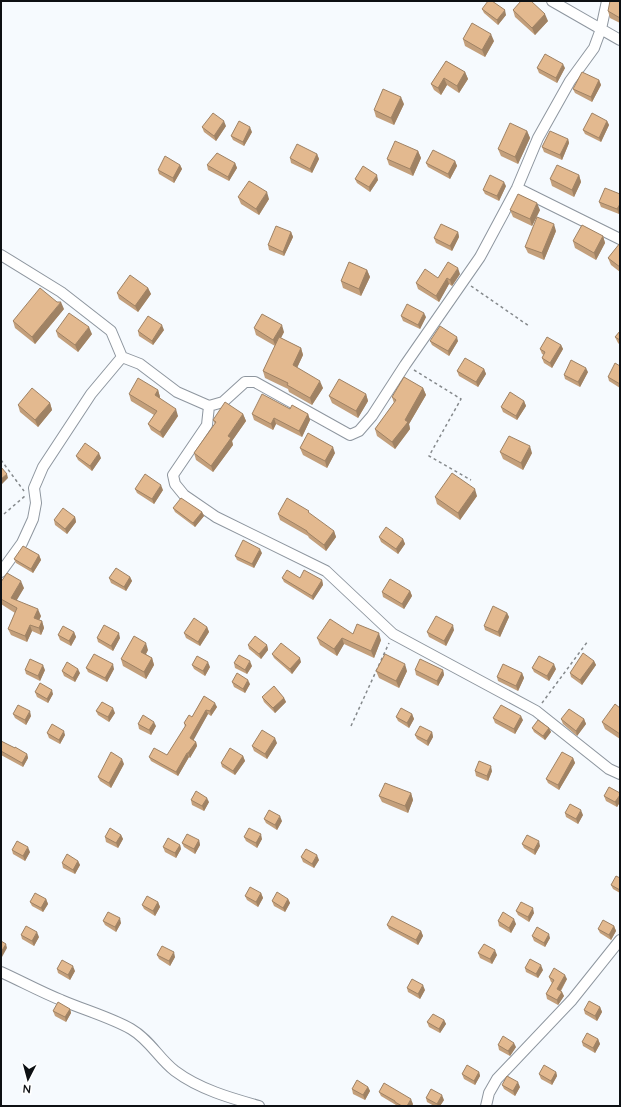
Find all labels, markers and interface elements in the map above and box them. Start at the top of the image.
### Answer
north arrow [8,1059,48,1099]
text: N [22,1083,32,1096]

